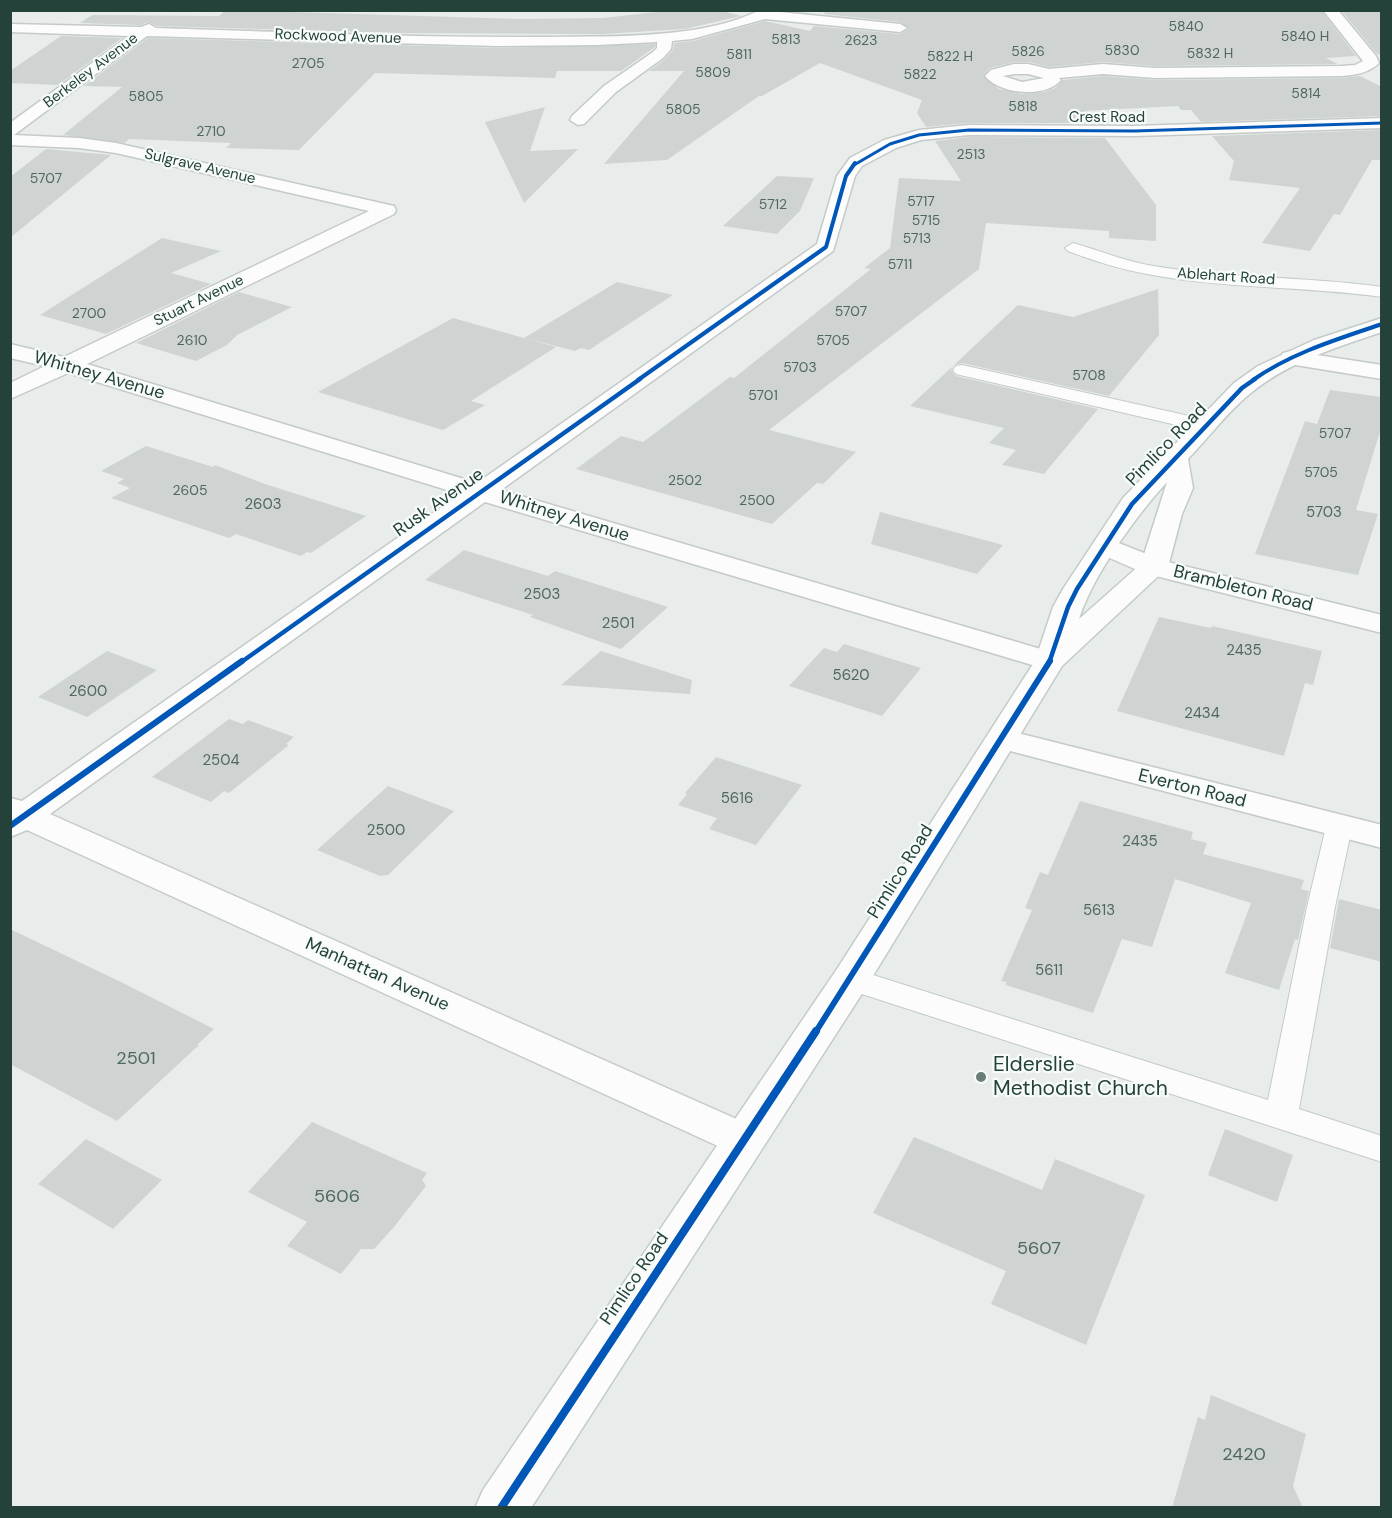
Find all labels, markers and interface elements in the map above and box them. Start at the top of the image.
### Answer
house number: 5840 [1168,19,1204,35]
street label: Rockwood Avenue [274,26,402,48]
house number: 5840 H [1281,29,1329,45]
street label: Berkeley Avenue [40,30,142,112]
house number: 5813 [771,32,801,48]
house number: 2623 [845,33,877,49]
house number: 5830 [1105,43,1139,59]
house number: 5826 [1011,44,1045,60]
house number: 5832 H [1187,46,1233,62]
house number: 5811 [726,47,752,63]
house number: 5822 H [927,49,973,65]
house number: 2705 [291,56,325,72]
house number: 5809 [695,65,731,81]
house number: 5822 [904,67,936,83]
house number: 5814 [1291,86,1321,102]
house number: 5805 [128,89,164,105]
house number: 5818 [1008,99,1038,115]
house number: 5805 [665,102,701,118]
street label: Crest Road [1069,109,1145,127]
house number: 2710 [196,124,226,140]
street label: Sulgrave Avenue [143,145,257,189]
house number: 2513 [956,147,986,163]
house number: 5707 [30,171,62,187]
house number: 5717 [907,194,935,210]
house number: 5712 [759,197,787,213]
house number: 5715 [912,213,940,229]
house number: 5713 [903,231,931,247]
house number: 5711 [888,257,912,273]
street label: Ablehart Road [1176,265,1276,289]
street label: Stuart Avenue [151,271,247,331]
house number: 5707 [835,304,867,320]
house number: 2700 [72,306,106,322]
house number: 2610 [177,333,207,349]
house number: 5705 [816,333,850,349]
street label: Whitney Avenue [31,347,167,405]
house number: 5703 [783,360,817,376]
house number: 5708 [1072,368,1106,384]
house number: 5701 [748,388,778,404]
street label: Pimlico Road [1122,399,1212,491]
house number: 5707 [1319,426,1351,442]
street label: Rusk Avenue [390,464,488,542]
house number: 5705 [1304,465,1338,481]
house number: 2502 [668,473,702,489]
house number: 2605 [173,483,207,499]
street label: Whitney Avenue [496,487,632,547]
house number: 2500 [739,493,775,509]
house number: 2603 [244,496,282,514]
house number: 5703 [1306,504,1342,522]
street label: Brambleton Road [1171,561,1315,617]
house number: 2503 [524,586,560,604]
house number: 2501 [602,615,634,633]
house number: 2435 [1226,642,1262,660]
house number: 5620 [833,667,869,685]
house number: 2600 [69,683,107,701]
house number: 2434 [1184,705,1220,723]
house number: 2504 [202,752,240,770]
street label: Everton Road [1136,765,1248,813]
house number: 5616 [721,790,753,808]
street label: Pimlico Road [864,821,938,923]
house number: 2500 [367,822,405,840]
house number: 2435 [1122,833,1158,851]
house number: 5613 [1083,902,1115,920]
street label: Manhattan Avenue [302,934,452,1016]
house number: 5611 [1035,962,1063,980]
house number: 2501 [116,1048,156,1070]
place label: Elderslie Methodist Church [993,1052,1168,1102]
marker: Elderslie Methodist Church [974,1070,988,1084]
house number: 5606 [314,1186,360,1208]
street label: Pimlico Road [596,1229,674,1329]
house number: 5607 [1017,1238,1061,1260]
house number: 2420 [1222,1444,1266,1466]

